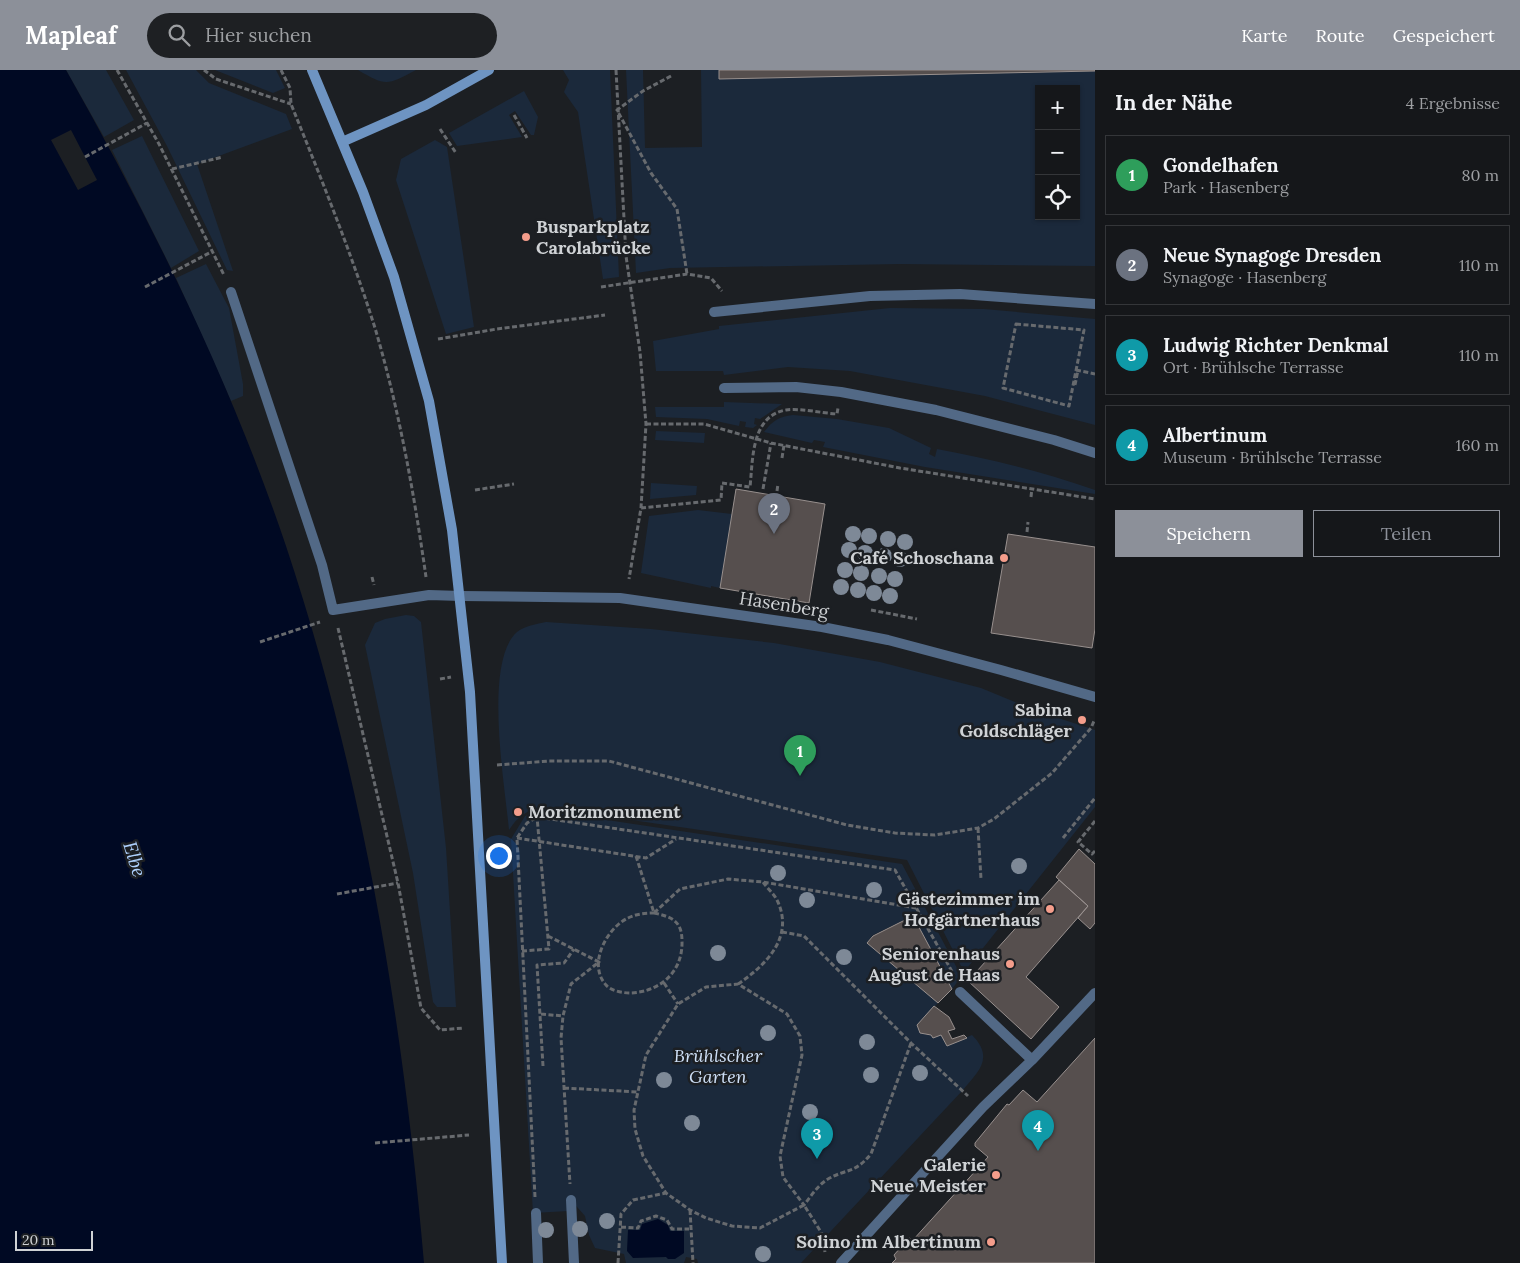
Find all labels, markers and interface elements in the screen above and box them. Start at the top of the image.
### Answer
search box [147,13,497,58]
text: Mapleaf [25,20,117,51]
icon: search [165,21,193,49]
text: Hier suchen [205,23,312,47]
text: Karte [1241,24,1287,47]
text: Route [1315,24,1365,47]
text: Gespeichert [1393,24,1495,47]
map controls [1035,85,1080,220]
button: + [1035,85,1080,130]
text: In der Nähe [1115,89,1232,116]
text: 4 Ergebnisse [1406,93,1500,113]
button: − [1035,130,1080,175]
text: Gondelhafen [1163,153,1279,177]
text: 1 [1129,165,1135,185]
text: 80 m [1462,165,1499,185]
button: locate [1035,175,1080,220]
text: Park · Hasenberg [1163,177,1289,197]
place label: Busparkplatz Carolabrücke [536,215,651,259]
marker: Busparkplatz Carolabrücke [520,231,532,243]
text: Neue Synagoge Dresden [1163,243,1381,267]
text: 2 [1128,255,1136,275]
text: 110 m [1459,255,1499,275]
text: Synagoge · Hasenberg [1163,267,1326,287]
text: Ludwig Richter Denkmal [1163,333,1389,357]
text: 3 [1128,345,1136,365]
text: 110 m [1459,345,1499,365]
text: Ort · Brühlsche Terrasse [1163,357,1344,377]
text: Albertinum [1163,423,1267,447]
text: 4 [1128,435,1136,455]
text: 160 m [1455,435,1499,455]
text: Museum · Brühlsche Terrasse [1163,447,1382,467]
pin: 2 [758,493,790,534]
button: Speichern [1115,510,1303,557]
button: Teilen [1313,510,1500,557]
place label: Café Schoschana [850,546,995,569]
marker: Café Schoschana [998,552,1010,564]
street label: Hasenberg [738,586,831,623]
place label: Sabina Goldschläger [959,698,1073,742]
marker: Sabina Goldschläger [1076,714,1088,726]
pin: 1 [784,735,816,776]
place label: Moritzmonument [528,800,681,823]
marker: Moritzmonument [512,806,524,818]
water label: Elbe [118,838,152,880]
your location [486,843,512,869]
place label: Gästezimmer im Hofgärtnerhaus [897,887,1040,931]
marker: Gästezimmer im Hofgärtnerhaus [1044,903,1056,915]
place label: Seniorenhaus August de Haas [868,942,1000,986]
marker: Seniorenhaus August de Haas [1004,958,1016,970]
park label: Brühlscher Garten [674,1044,763,1088]
pin: 4 [1022,1110,1054,1151]
pin: 3 [801,1118,833,1159]
place label: Galerie Neue Meister [870,1153,986,1197]
marker: Galerie Neue Meister [990,1169,1002,1181]
scale bar [15,1228,92,1251]
place label: Solino im Albertinum [796,1230,981,1253]
text: 20 m [22,1231,54,1249]
marker: Solino im Albertinum [985,1236,997,1248]

